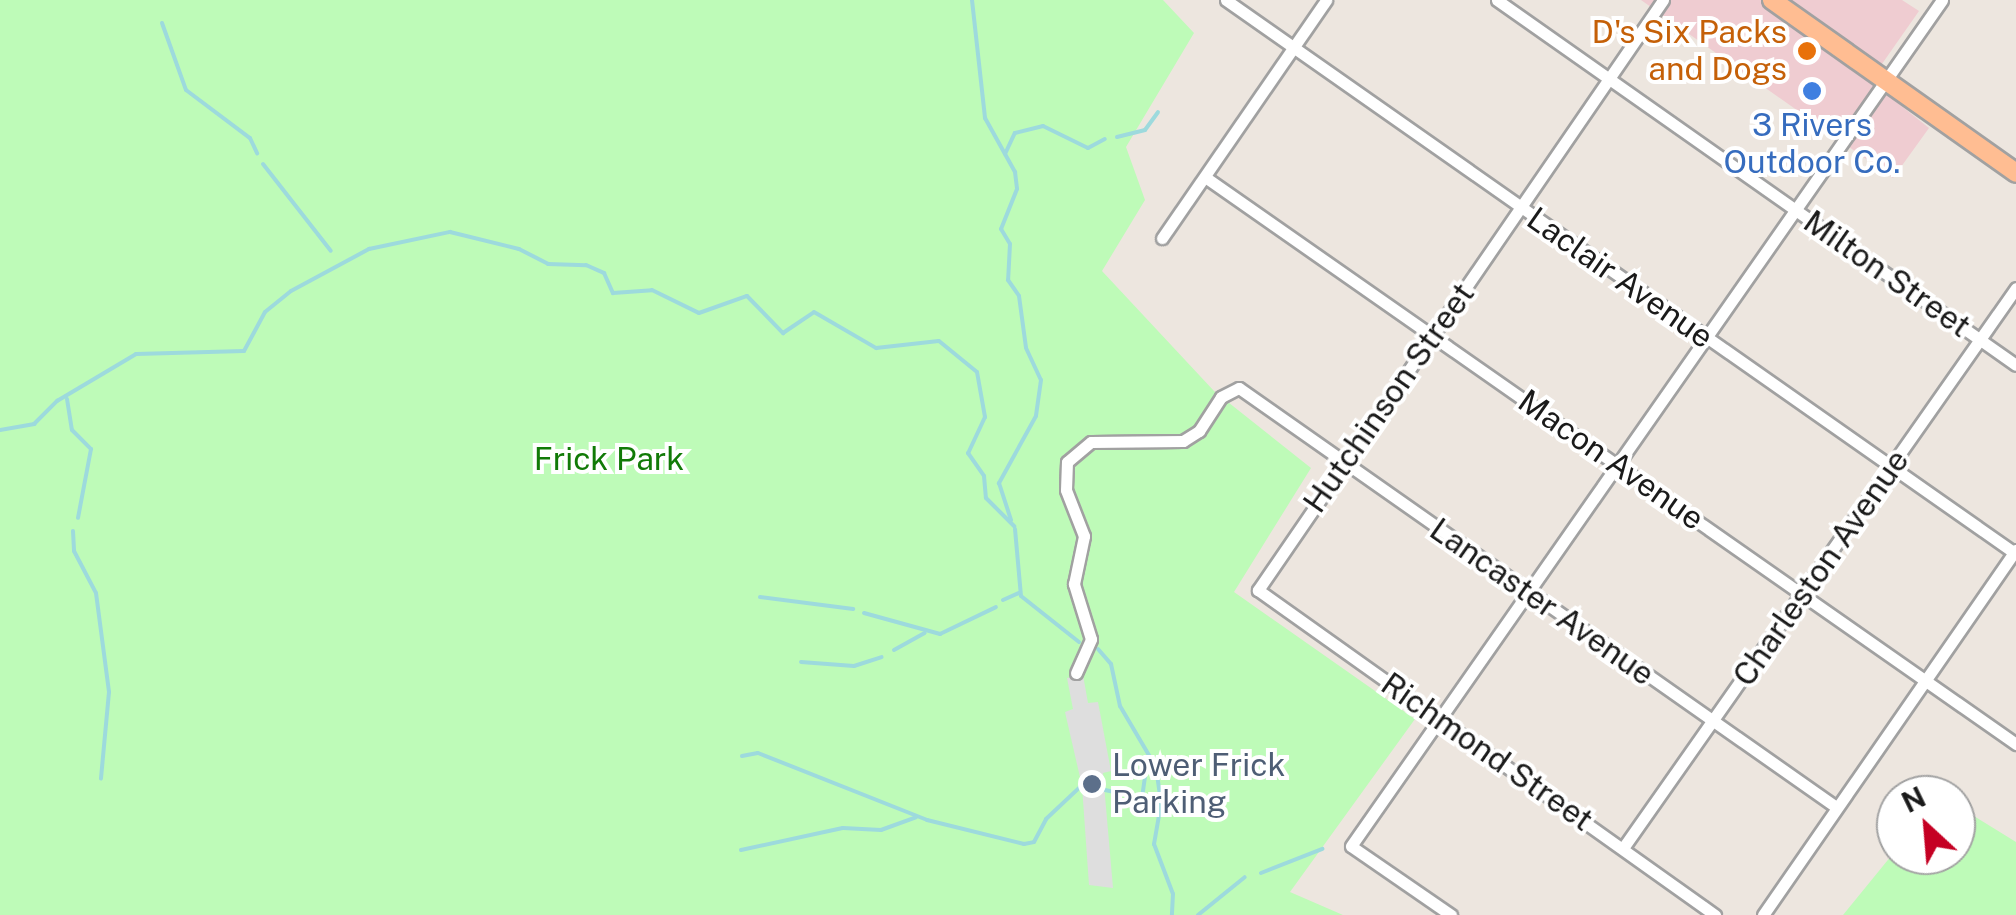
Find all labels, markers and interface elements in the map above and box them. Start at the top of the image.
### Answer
place label: D's Six Packs and Dogs [1591,14,1787,89]
marker: D's Six Packs and Dogs [1796,40,1818,62]
marker: 3 Rivers Outdoor Co. [1801,80,1823,102]
place label: 3 Rivers Outdoor Co. [1724,107,1900,182]
street label: Laclair Avenue [1520,200,1720,356]
street label: Milton Street [1796,202,1978,346]
street label: Hutchinson Street [1296,276,1482,520]
street label: Macon Avenue [1511,382,1711,538]
park label: Frick Park [534,440,684,478]
street label: Charleston Avenue [1725,442,1917,694]
street label: Lancaster Avenue [1422,510,1662,694]
street label: Richmond Street [1374,665,1600,839]
place label: Lower Frick Parking [1112,747,1285,822]
marker: Lower Frick Parking [1081,773,1103,795]
north arrow [1876,775,1976,875]
text: N [1896,780,1931,819]

